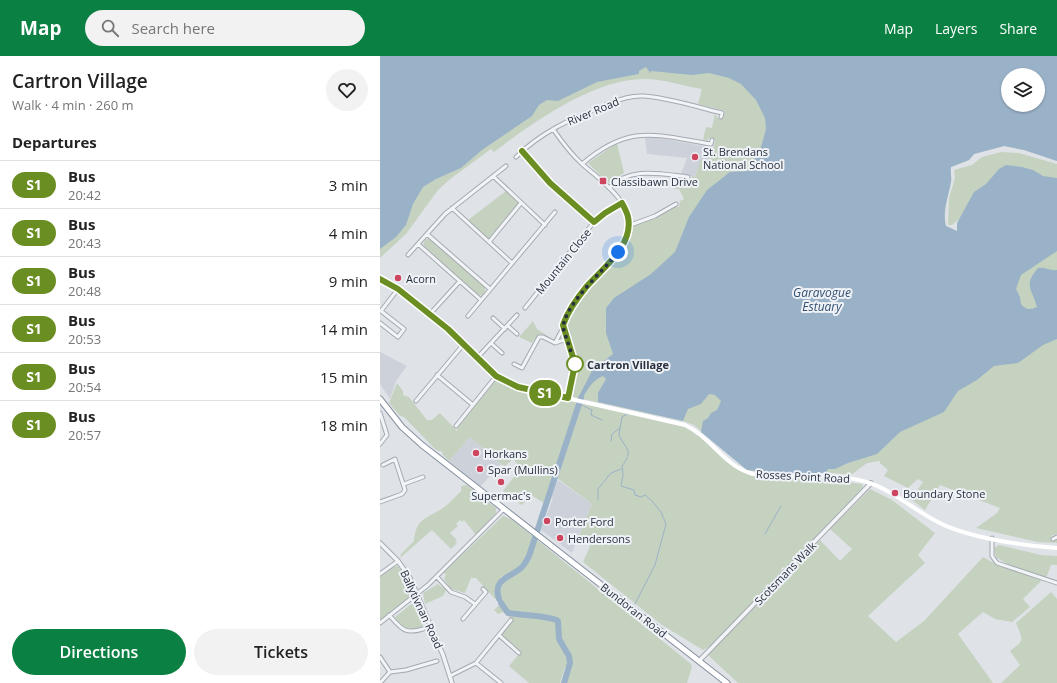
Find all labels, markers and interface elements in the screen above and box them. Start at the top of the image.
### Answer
search box [85,10,365,46]
text: Map [20,15,61,41]
icon: search [99,17,121,39]
text: Search here [131,18,215,38]
text: Map [884,19,913,38]
text: Layers [935,19,977,38]
text: Share [999,19,1037,38]
text: Cartron Village [12,68,148,94]
map controls [1001,68,1045,112]
button: layers [1001,68,1045,112]
button: heart [326,69,368,111]
street label: River Road [565,93,621,129]
text: Walk · 4 min · 260 m [12,96,134,114]
text: Departures [12,132,97,152]
place label: St. Brendans National School [703,144,783,172]
marker: St. Brendans National School [690,152,700,162]
text: Bus [68,166,95,186]
place label: Classibawn Drive [611,174,698,189]
text: S1 [26,175,42,194]
text: 3 min [329,175,368,195]
marker: Classibawn Drive [598,176,608,186]
text: 20:42 [68,186,101,204]
text: Bus [68,214,95,234]
text: S1 [26,223,42,242]
text: 4 min [329,223,368,243]
street label: Mountain Close [532,225,594,297]
text: 20:43 [68,234,101,252]
your location [608,242,628,262]
text: Bus [68,262,95,282]
text: S1 [26,271,42,290]
text: 9 min [329,271,368,291]
place label: Acorn [406,271,436,286]
marker: Acorn [393,273,403,283]
text: 20:48 [68,282,101,300]
water label: Garavogue Estuary [793,284,851,315]
text: Bus [68,310,95,330]
text: S1 [26,319,42,338]
text: 14 min [320,319,368,339]
text: 20:53 [68,330,101,348]
marker: Cartron Village [566,355,584,373]
place label: Cartron Village [587,357,669,372]
text: Bus [68,358,95,378]
text: S1 [26,367,42,386]
text: 15 min [320,367,368,387]
text: 20:54 [68,378,101,396]
line badge: S1 [527,380,563,406]
text: S1 [537,383,553,402]
text: Bus [68,406,95,426]
text: S1 [26,415,42,434]
text: 18 min [320,415,368,435]
text: 20:57 [68,426,101,444]
place label: Horkans [484,446,527,461]
marker: Horkans [471,448,481,458]
place label: Spar (Mullins) [488,462,558,477]
marker: Spar (Mullins) [475,464,485,474]
street label: Rosses Point Road [756,466,850,486]
marker: Supermac's [496,477,506,487]
place label: Boundary Stone [903,486,985,501]
place label: Supermac's [471,488,531,503]
marker: Boundary Stone [890,488,900,498]
place label: Porter Ford [555,514,614,529]
marker: Porter Ford [542,516,552,526]
place label: Hendersons [568,531,630,546]
marker: Hendersons [555,533,565,543]
street label: Scotsmans Walk [751,538,819,608]
street label: Ballytivnan Road [397,567,447,651]
street label: Bundoran Road [598,579,670,641]
button: Directions [12,629,186,675]
button: Tickets [194,629,368,675]

